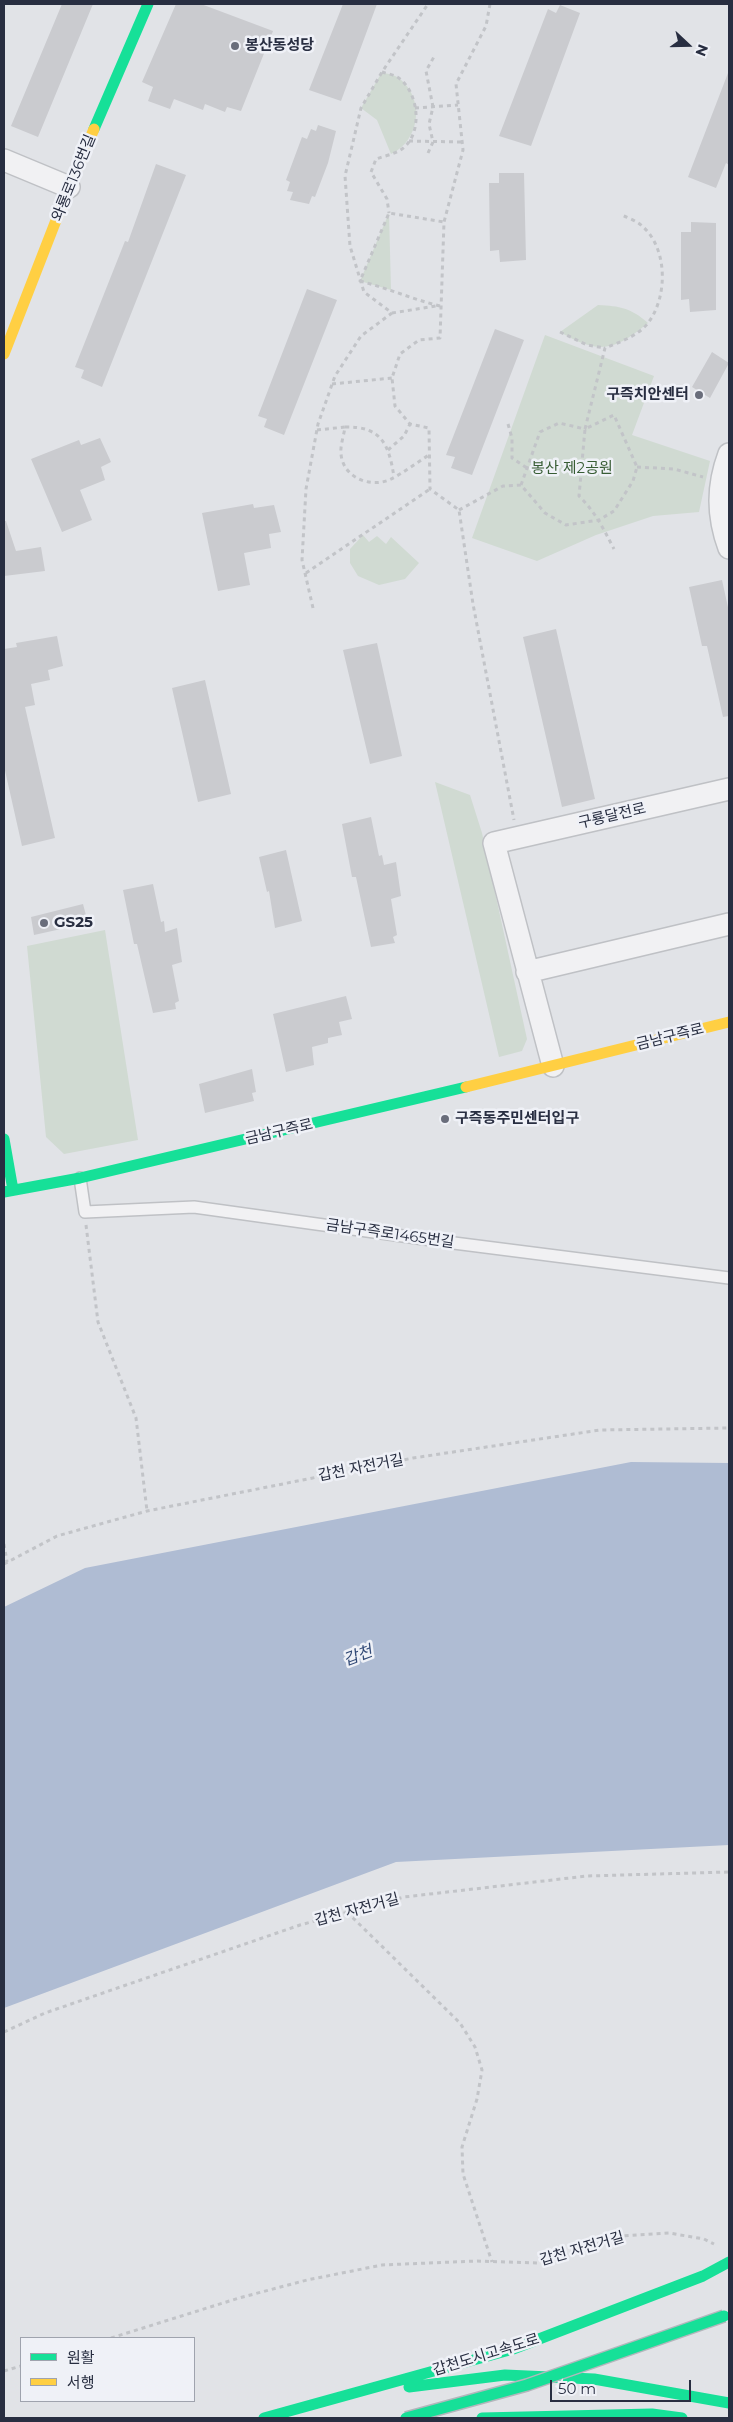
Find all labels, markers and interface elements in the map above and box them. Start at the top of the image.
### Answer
north arrow [663,20,713,70]
place label: 봉산동성당 [245,37,314,55]
marker: 봉산동성당 [229,40,241,52]
text: N [692,42,712,59]
street label: 와룡로136번길 [48,132,100,224]
place label: 구즉치안센터 [606,386,689,404]
marker: 구즉치안센터 [693,389,705,401]
park label: 봉산 제2공원 [531,460,613,478]
street label: 구룡달전로 [576,799,648,833]
place label: GS25 [54,914,93,932]
marker: GS25 [38,917,50,929]
street label: 금남구즉로 [634,1020,706,1054]
place label: 구즉동주민센터입구 [455,1110,579,1128]
marker: 구즉동주민센터입구 [439,1113,451,1125]
street label: 금남구즉로 [243,1115,315,1149]
street label: 금남구즉로1465번길 [325,1216,455,1252]
street label: 갑천 자전거길 [317,1451,405,1485]
water label: 갑천 [341,1642,375,1670]
street label: 갑천 자전거길 [313,1890,401,1930]
street label: 갑천 자전거길 [538,2228,626,2270]
street label: 갑천도시고속도로 [431,2330,541,2380]
legend [20,2337,195,2402]
text: 원활 [67,2348,95,2367]
scale bar [553,2370,694,2402]
text: 서행 [67,2373,95,2392]
text: 50 m [558,2379,596,2398]

